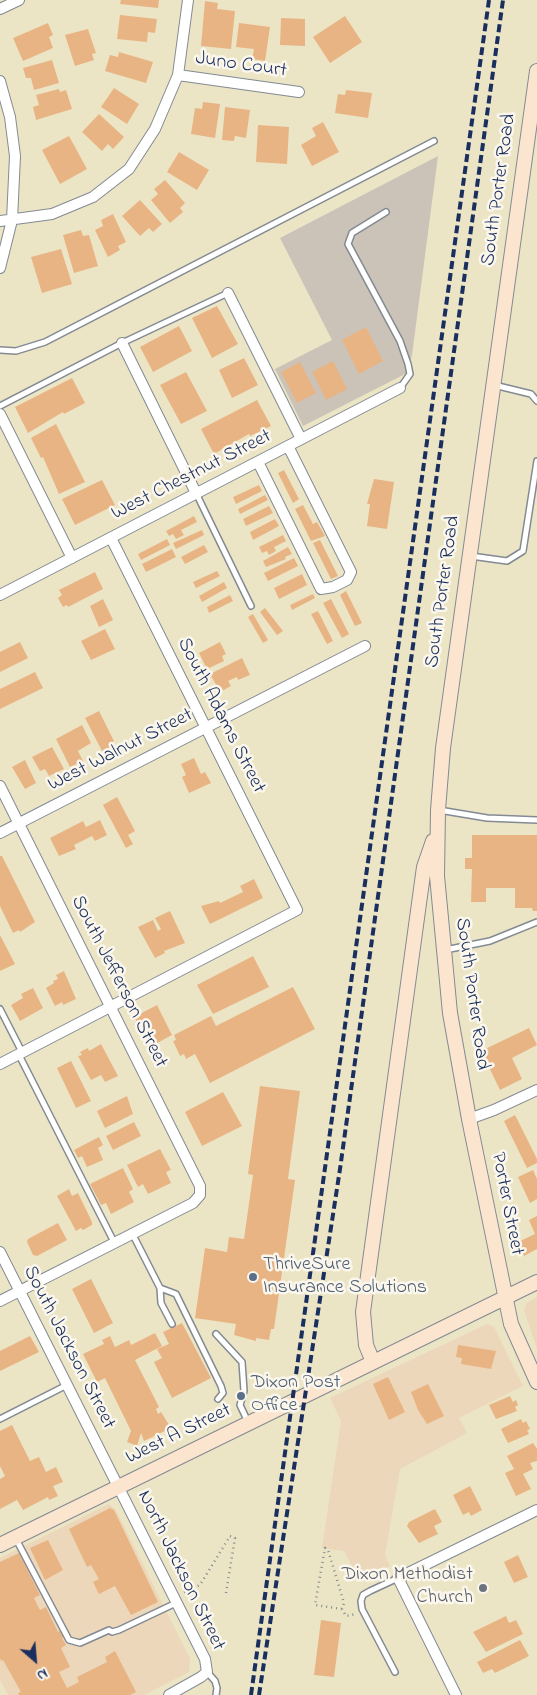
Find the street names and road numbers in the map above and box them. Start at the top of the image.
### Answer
street label: Juno Court [194,48,288,84]
street label: South Porter Road [477,112,523,268]
street label: West Chestnut Street [108,425,276,527]
street label: South Porter Road [421,514,467,670]
street label: South Adams Street [170,634,270,798]
street label: West Walnut Street [45,704,197,798]
street label: South Jefferson Street [64,892,172,1072]
street label: South Porter Road [448,916,494,1072]
street label: Porter Street [484,1151,528,1257]
street label: South Jackson Street [16,1262,120,1434]
street label: West A Street [122,1399,236,1471]
street label: North Jackson Street [131,1487,229,1655]

